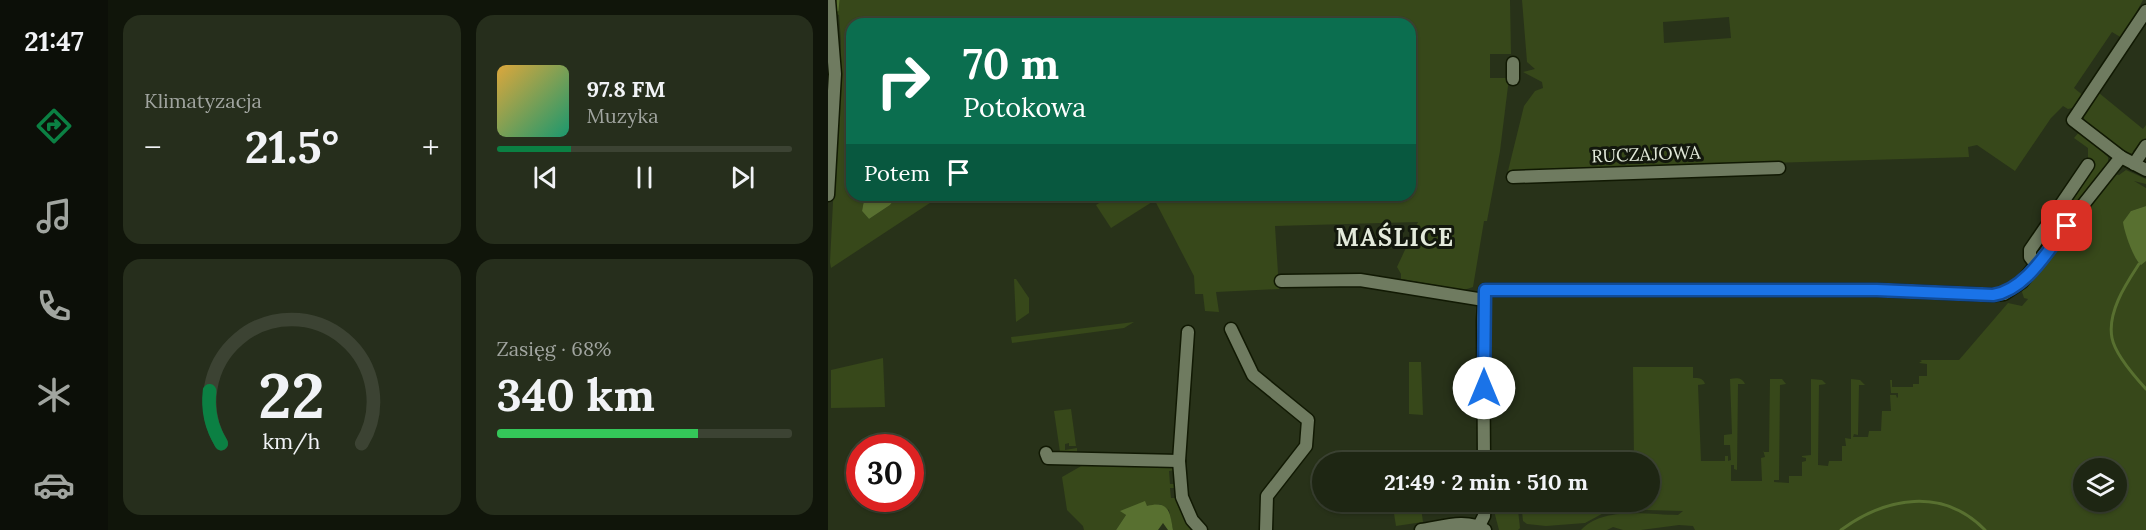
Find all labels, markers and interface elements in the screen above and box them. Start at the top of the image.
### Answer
text: 21:47 [24,24,84,58]
text: 70 m [963,37,1059,91]
icon: right [864,42,942,120]
text: 97.8 FM [587,75,666,103]
text: Klimatyzacja [144,88,262,113]
text: Potokowa [963,90,1086,124]
text: Muzyka [587,103,659,128]
icon: directions [33,105,75,147]
text: 21.5° [245,118,339,175]
text: − [144,126,162,168]
text: + [422,126,439,168]
street label: RUCZAJOWA [1591,141,1702,167]
icon: arrive [942,156,975,189]
text: Potem [864,159,930,187]
icon: previous [529,161,562,194]
icon: pause [628,161,661,194]
icon: next [726,161,759,194]
icon: music [33,195,75,237]
pin [2041,200,2092,251]
icon: arrive [2050,209,2083,242]
district label: MAŚLICE [1335,222,1455,253]
icon: phone [33,285,75,327]
text: Zasięg · 68% [497,336,612,361]
text: 22 [258,355,325,435]
position arrow [1452,356,1516,420]
text: 340 km [497,366,655,423]
icon: climate [33,374,75,416]
text: km/h [263,427,321,455]
speed limit sign: 30 [846,434,924,512]
map controls [2073,458,2127,512]
button: layers [2073,458,2127,512]
icon: car [33,464,75,506]
text: 21:49 · 2 min · 510 m [1384,468,1588,496]

